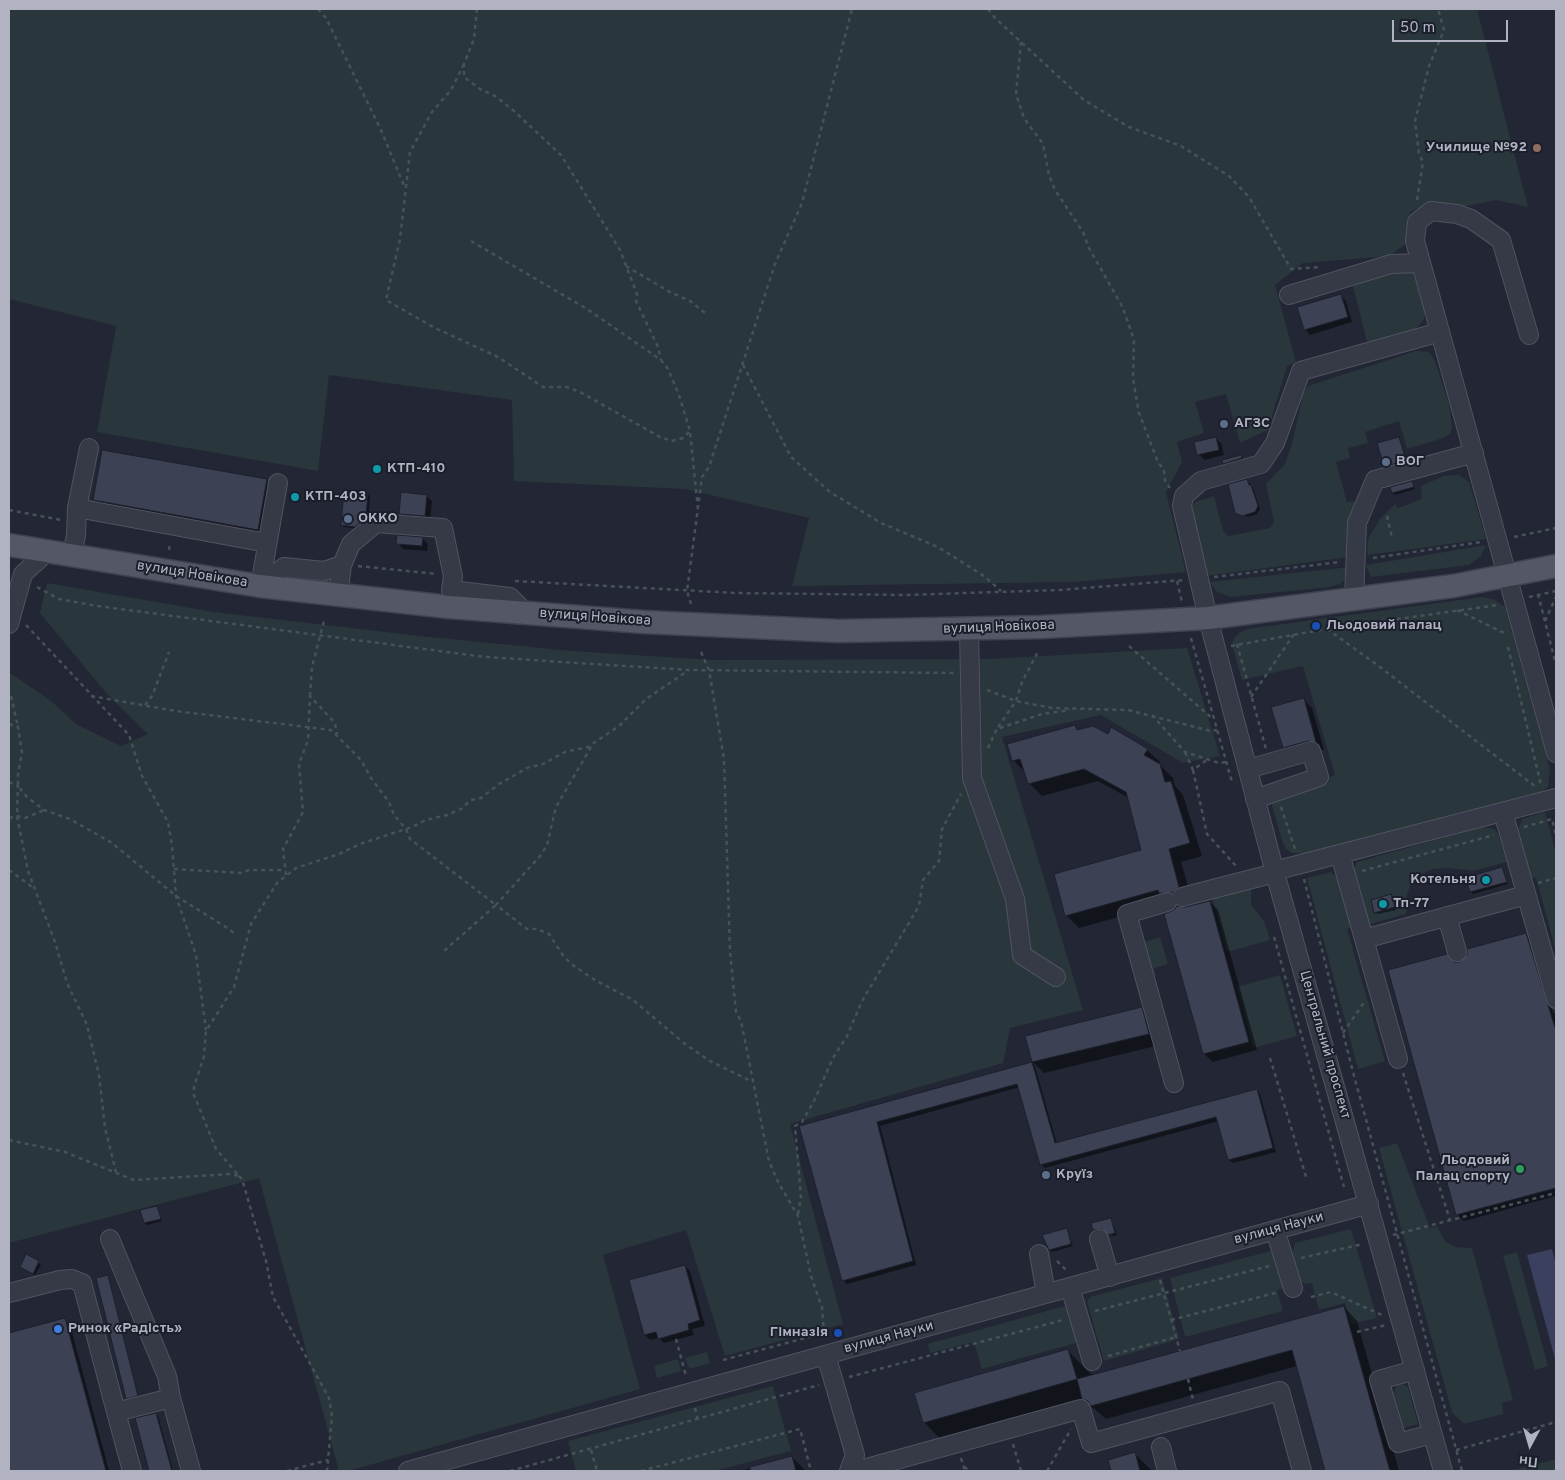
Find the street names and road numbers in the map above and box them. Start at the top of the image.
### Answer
street label: вулиця Новікова [136,558,248,592]
street label: вулиця Новікова [539,606,651,630]
street label: вулиця Новікова [943,618,1055,638]
street label: Центральний проспект [1295,969,1353,1121]
street label: вулиця Науки [1232,1209,1326,1249]
street label: вулиця Науки [842,1318,936,1358]

